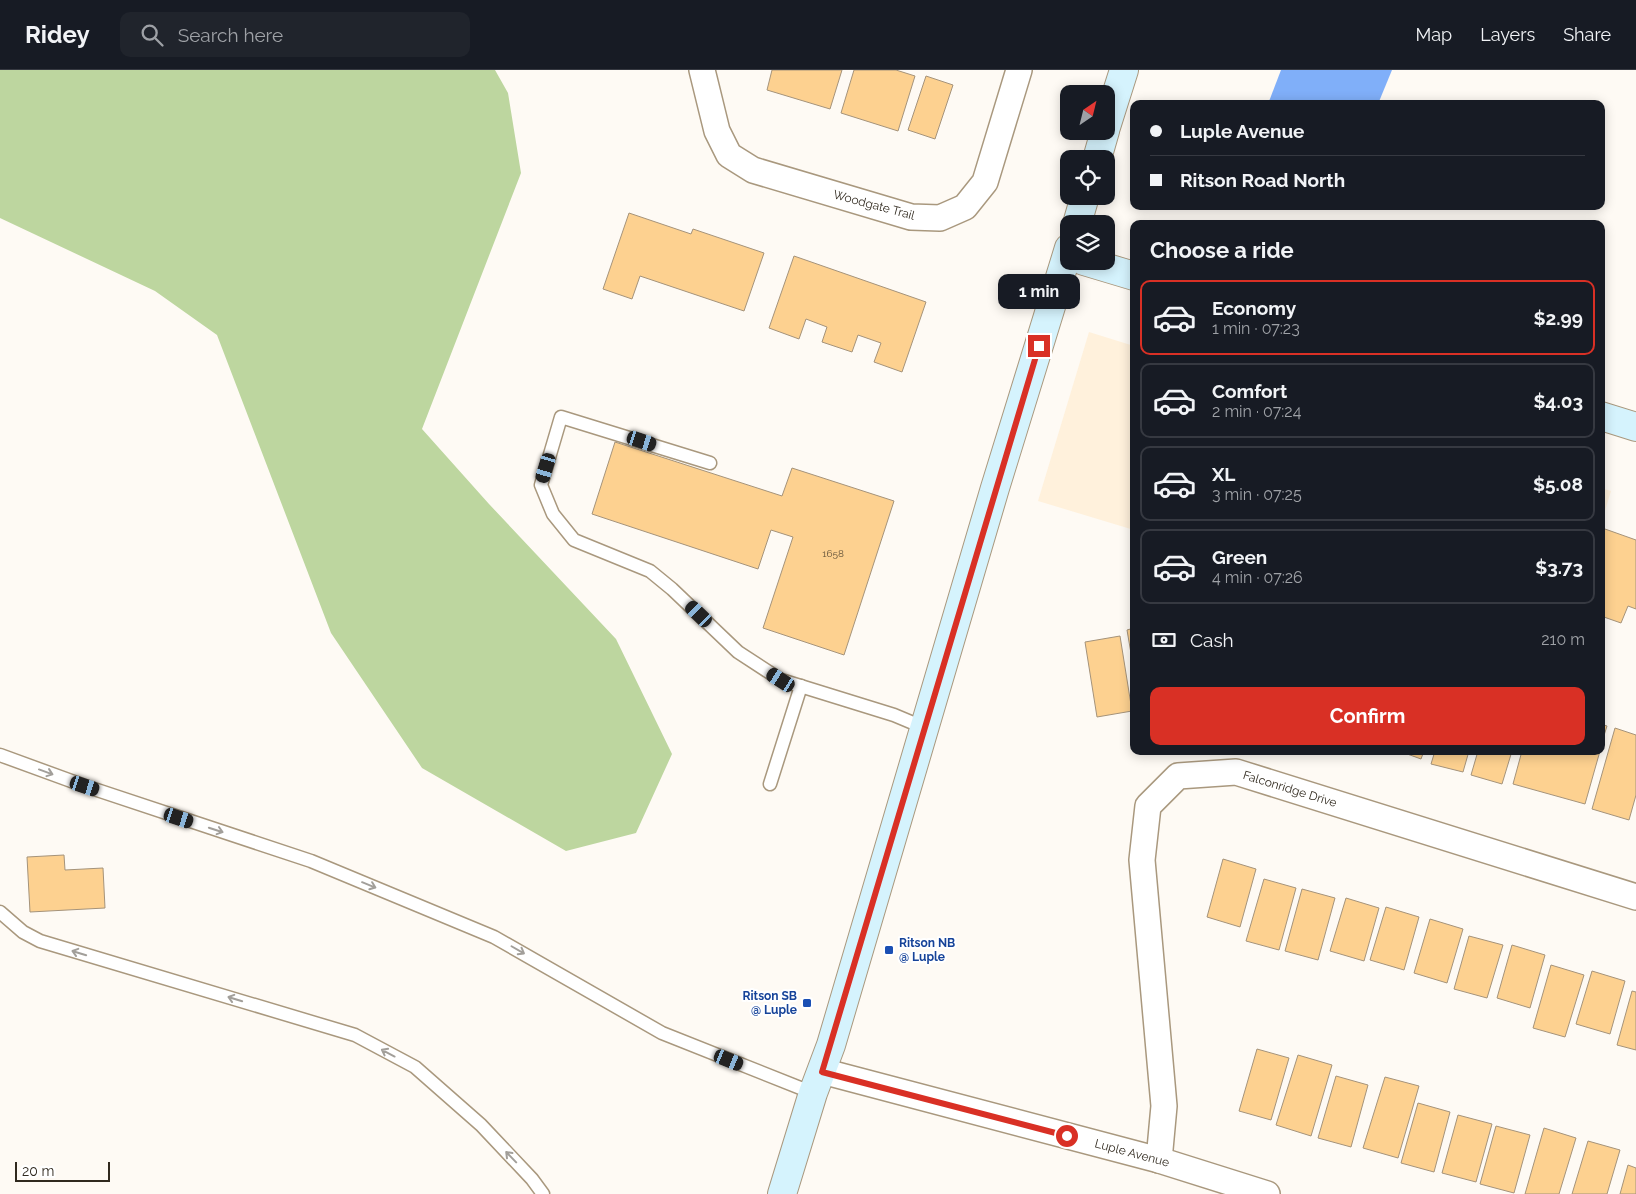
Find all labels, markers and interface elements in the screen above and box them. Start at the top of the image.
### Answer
search box [120,12,470,57]
text: Ridey [25,20,90,49]
icon: search [138,21,166,49]
text: Search here [178,24,283,46]
text: Map [1416,24,1452,45]
text: Layers [1480,24,1535,45]
text: Share [1563,24,1611,45]
north arrow [1060,85,1115,140]
map controls [1060,85,1115,270]
text: Luple Avenue [1180,120,1305,142]
button: locate [1060,150,1115,205]
text: Ritson Road North [1180,169,1345,191]
street label: Woodgate Trail [832,187,917,223]
button: layers [1060,215,1115,270]
text: Choose a ride [1150,237,1294,263]
callout: 1 min [998,274,1080,308]
text: 1 min [1019,282,1059,301]
icon: car [1152,295,1197,340]
text: Economy [1212,297,1296,319]
text: $2.99 [1534,307,1583,329]
text: 1 min · 07:23 [1212,319,1300,338]
route end [1028,335,1050,357]
icon: car [1152,378,1197,423]
text: Comfort [1212,380,1287,402]
text: $4.03 [1534,390,1583,412]
text: 2 min · 07:24 [1212,402,1301,421]
car [625,429,658,453]
car [534,451,557,485]
icon: car [1152,461,1197,506]
text: XL [1212,463,1235,485]
text: $5.08 [1533,473,1583,495]
text: 3 min · 07:25 [1212,485,1302,504]
icon: car [1152,544,1197,589]
text: Green [1212,546,1267,568]
house number: 1658 [822,548,844,559]
text: $3.73 [1535,556,1583,578]
text: 4 min · 07:26 [1212,568,1303,587]
car [682,598,715,630]
icon: cash [1150,626,1178,654]
text: Cash [1190,629,1234,651]
text: 210 m [1541,630,1585,649]
car [764,666,797,694]
button: Confirm [1150,687,1585,745]
one-way arrow [38,768,53,777]
street label: Falconridge Drive [1241,768,1339,810]
car [68,774,101,798]
car [162,806,195,830]
one-way arrow [208,826,224,835]
one-way arrow [361,881,376,890]
place label: Ritson NB @ Luple [899,936,955,964]
marker: Ritson NB @ Luple [883,944,895,956]
one-way arrow [510,946,524,956]
one-way arrow [72,947,88,957]
place label: Ritson SB @ Luple [743,989,797,1017]
one-way arrow [228,994,244,1004]
marker: Ritson SB @ Luple [801,997,813,1009]
car [712,1047,745,1073]
one-way arrow [381,1048,396,1057]
route start [1056,1125,1078,1147]
street label: Luple Avenue [1093,1136,1171,1170]
one-way arrow [505,1151,517,1163]
scale bar [15,1159,110,1182]
text: 20 m [22,1163,54,1179]

